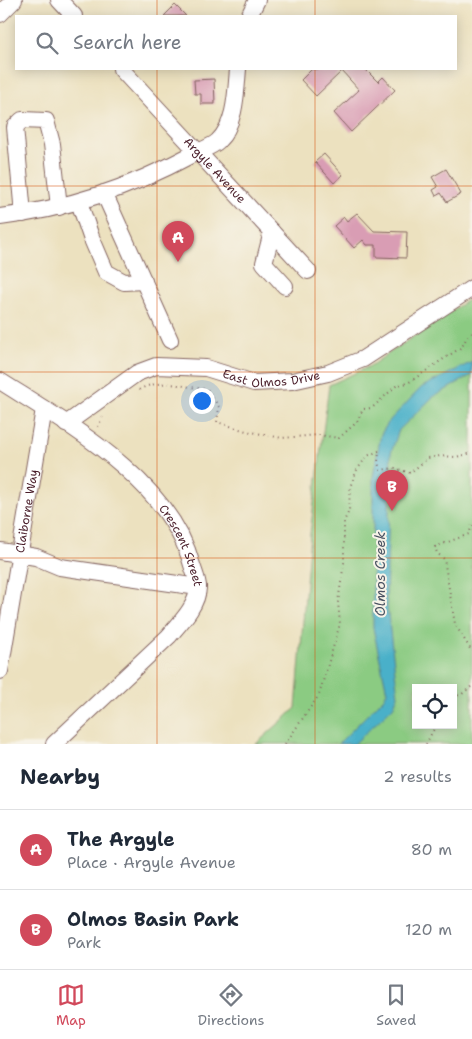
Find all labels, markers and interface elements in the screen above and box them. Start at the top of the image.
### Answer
search box [15,15,457,70]
icon: search [33,29,61,57]
text: Search here [73,30,182,55]
street label: Argyle Avenue [180,134,250,207]
pin: A [162,221,194,262]
street label: East Olmos Drive [221,366,322,391]
your location [189,388,215,414]
street label: Claiborne Way [12,468,42,554]
pin: B [376,470,408,511]
street label: Crescent Street [155,501,206,588]
water label: Olmos Creek [371,532,389,616]
map controls [412,684,457,729]
button: locate [412,684,457,729]
text: Nearby [20,763,100,791]
text: 2 results [383,766,452,787]
text: The Argyle [67,827,175,852]
text: A [30,839,42,860]
text: 80 m [411,839,452,860]
text: Place · Argyle Avenue [67,852,236,873]
text: Olmos Basin Park [67,907,239,932]
text: B [31,919,41,940]
text: 120 m [405,919,452,940]
text: Park [67,932,101,953]
tab: Map [56,981,86,1029]
tab: Directions [198,981,264,1029]
tab: Saved [376,981,416,1029]

